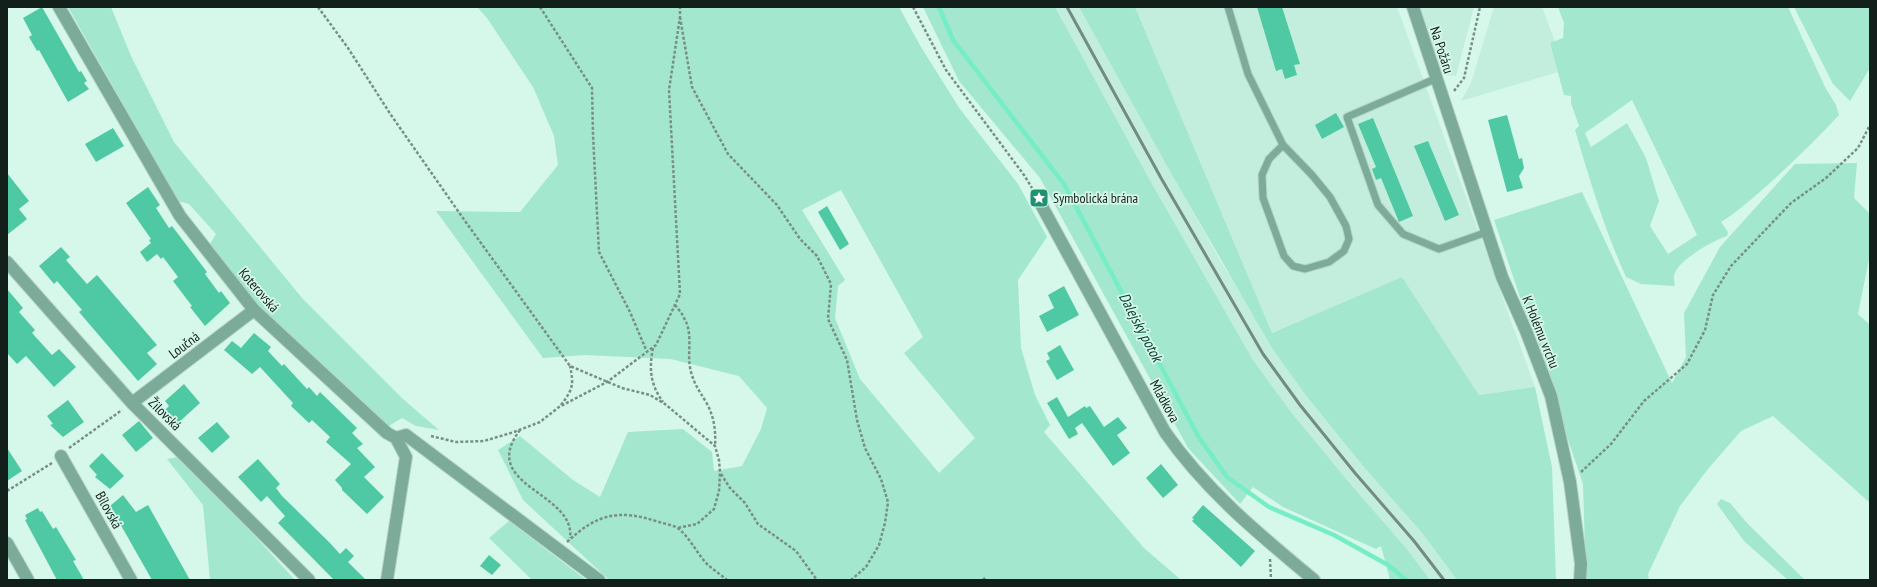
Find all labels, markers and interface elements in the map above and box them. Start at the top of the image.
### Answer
street label: Na Požáru [1426,24,1458,76]
place icon: Symbolická brána [1028,187,1050,209]
place label: Symbolická brána [1053,189,1138,207]
street label: Koterovská [235,264,283,316]
water label: Dalejský potok [1115,289,1168,367]
street label: K Holému vrchu [1518,293,1564,371]
street label: Loučná [165,328,203,362]
street label: Mládkova [1146,376,1184,426]
street label: Žilovská [145,394,185,434]
street label: Bílovská [91,488,127,532]

